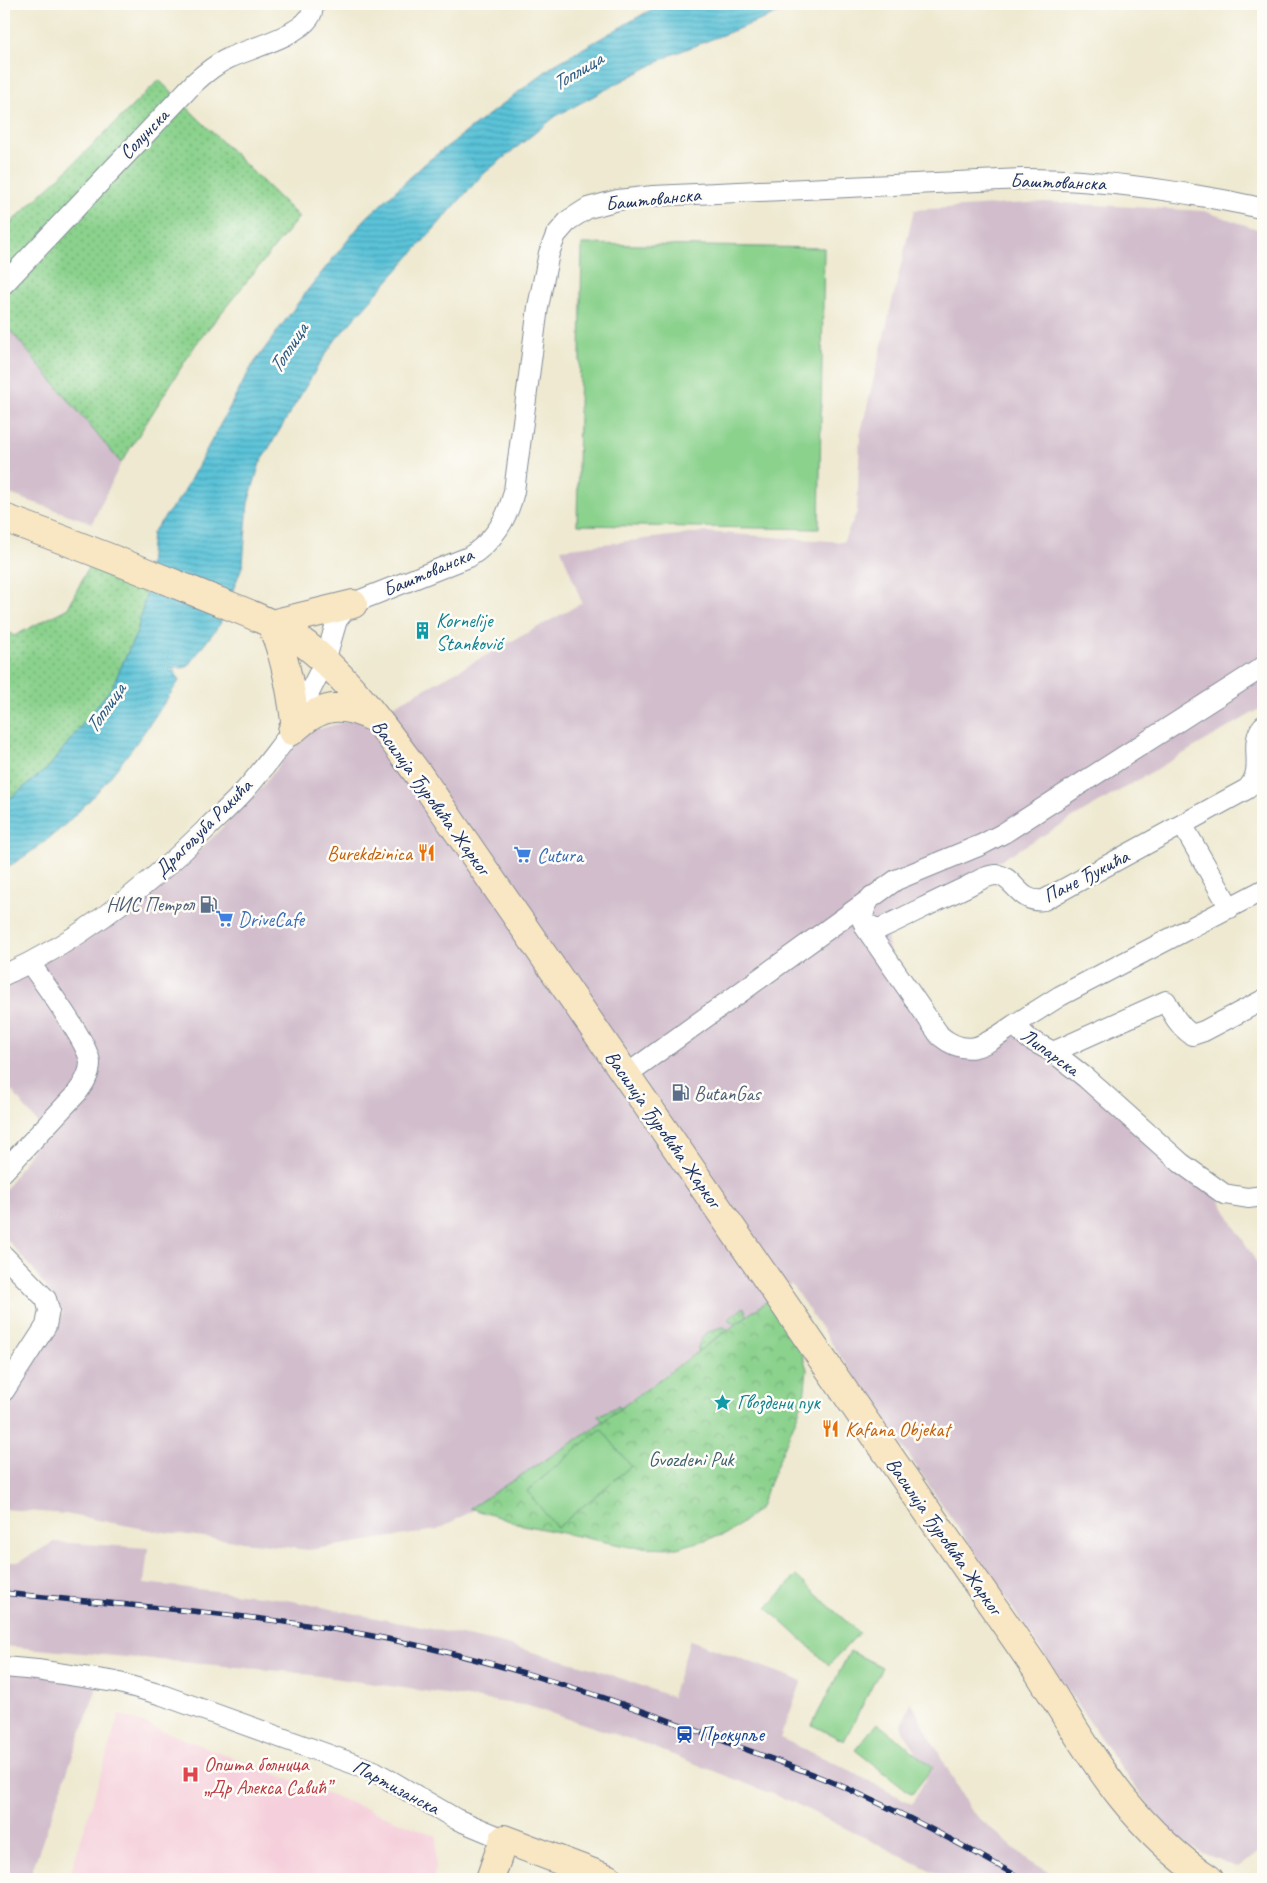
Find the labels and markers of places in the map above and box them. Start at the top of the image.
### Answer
place label: Kornelije Stanković [436,608,505,656]
building icon: Kornelije Stanković [412,621,432,641]
place label: Burekdzinica [327,841,414,866]
restaurant icon: Burekdzinica [416,843,436,863]
place label: Cutura [537,843,585,868]
supermarket icon: Cutura [513,845,533,865]
place label: НИС Петрол [106,892,196,917]
fuel station icon: НИС Петрол [198,894,218,914]
place label: DriveCafe [238,907,306,932]
supermarket icon: DriveCafe [214,909,234,929]
place label: ButanGas [694,1081,763,1106]
fuel station icon: ButanGas [670,1083,690,1103]
place label: Гвоздени пук [737,1390,821,1415]
place icon: Гвоздени пук [713,1392,733,1412]
place label: Kafana Objekat [845,1417,953,1442]
restaurant icon: Kafana Objekat [821,1419,841,1439]
place label: Прокупље [699,1722,765,1747]
station icon: Прокупље [675,1724,695,1744]
place label: Општа болница „Др Алекса Савић” [204,1752,336,1800]
hospital icon: Општа болница „Др Алекса Савић” [180,1765,200,1785]

